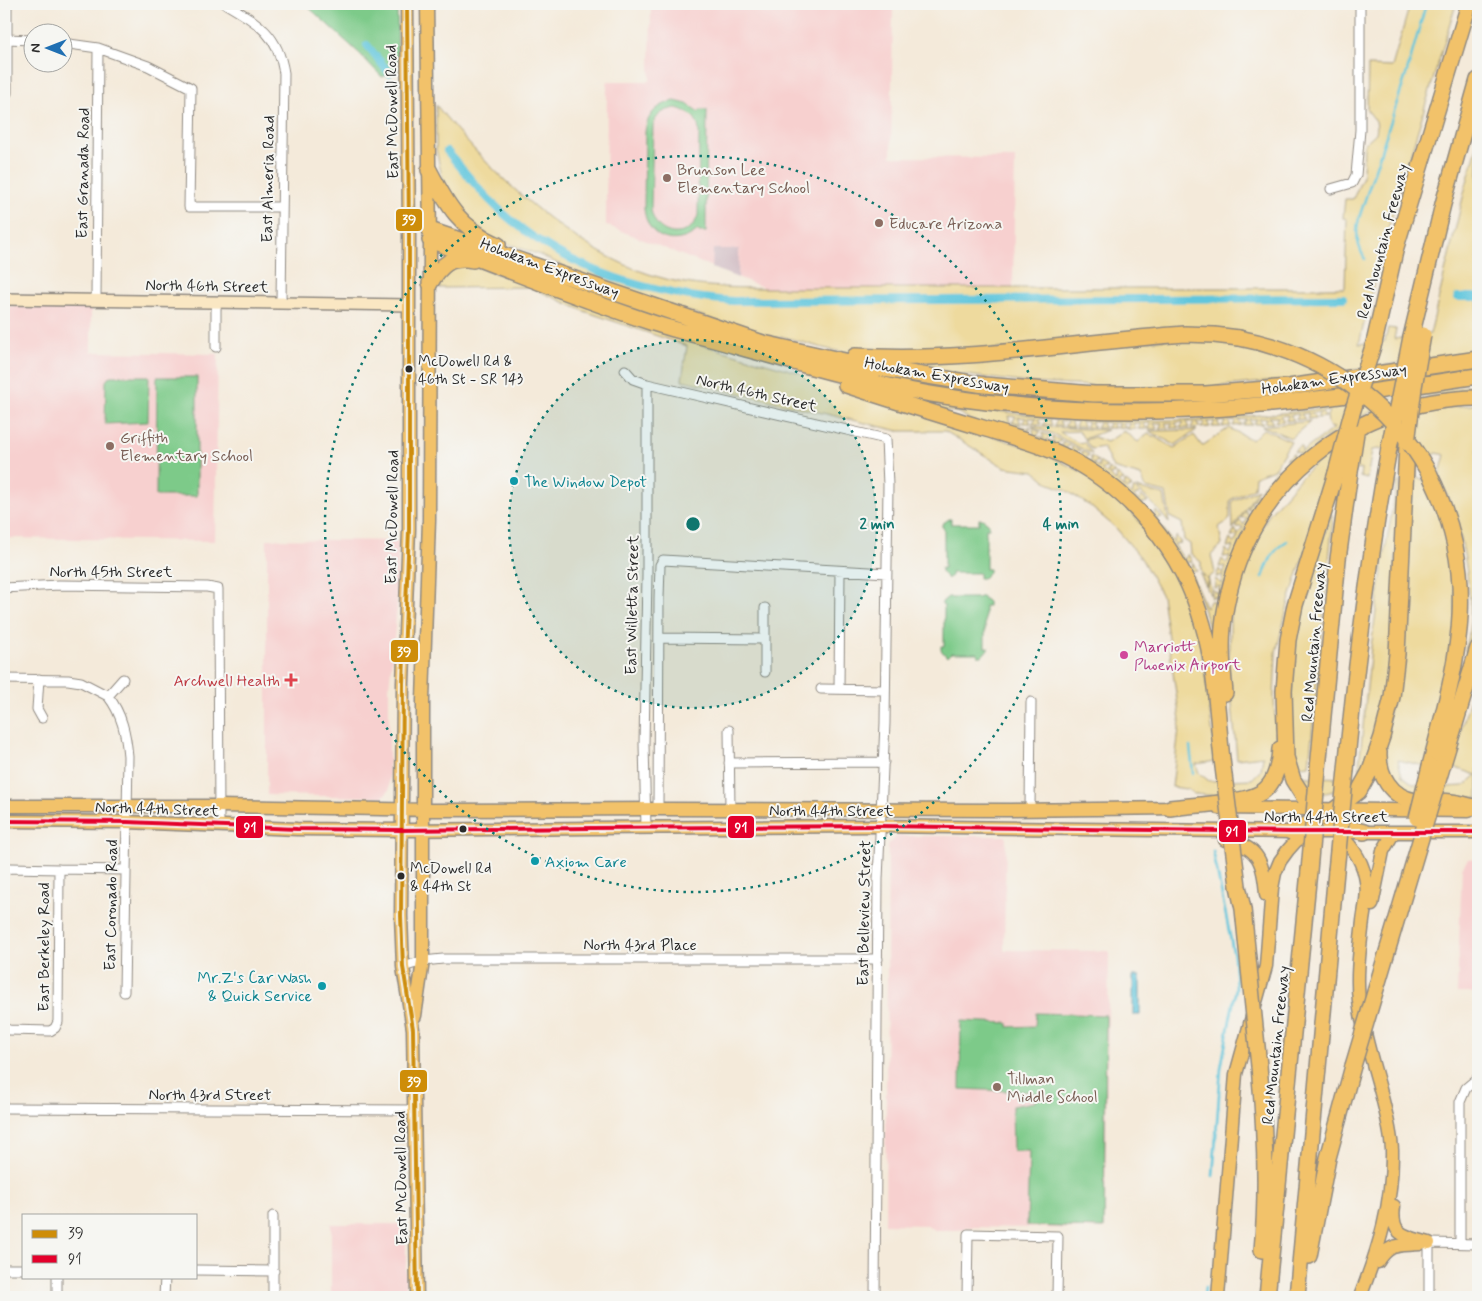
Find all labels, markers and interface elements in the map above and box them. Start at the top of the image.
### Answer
north arrow [22,22,72,72]
text: N [27,43,45,53]
street label: East McDowell Road [381,45,404,179]
street label: East Granada Road [72,107,95,239]
street label: East Almeria Road [257,115,280,243]
place label: Brunson Lee Elementary School [677,160,810,199]
street label: Red Mountain Freeway [1353,161,1414,321]
marker: Brunson Lee Elementary School [661,172,673,184]
line badge: 39 [395,208,423,232]
text: 39 [402,211,416,229]
place label: Educare Arizona [889,214,1002,235]
marker: Educare Arizona [873,217,885,229]
street label: Hohokam Expressway [477,233,622,303]
street label: North 46th Street [145,275,269,298]
place label: McDowell Rd & 46th St - SR 143 [418,352,523,390]
street label: Hohokam Expressway [863,352,1011,399]
street label: Hohokam Expressway [1260,359,1408,400]
marker: McDowell Rd & 46th St - SR 143 [404,364,414,374]
street label: North 46th Street [694,369,820,418]
place label: Griffith Elementary School [120,428,253,467]
marker: Griffith Elementary School [104,440,116,452]
street label: East McDowell Road [381,450,404,584]
place label: The Window Depot [524,472,647,493]
marker: The Window Depot [508,475,520,487]
centre of rings [684,515,702,533]
text: 2 min [859,515,895,535]
text: 4 min [1043,515,1079,535]
street label: East Willetta Street [621,534,644,675]
street label: North 45th Street [50,562,173,583]
street label: Red Mountain Freeway [1297,562,1332,723]
place label: Marriott Phoenix Airport [1134,637,1242,676]
line badge: 39 [390,639,419,663]
text: 39 [397,643,411,661]
marker: Marriott Phoenix Airport [1118,649,1130,661]
place label: Archwell Health [174,671,280,692]
marker: Archwell Health [284,673,298,687]
street label: North 44th Street [95,797,220,822]
street label: North 44th Street [769,801,894,822]
street label: North 44th Street [1264,807,1389,828]
line badge: 91 [235,815,264,839]
line badge: 91 [727,815,755,839]
text: 91 [244,819,256,837]
text: 91 [735,819,747,837]
line badge: 91 [1218,819,1247,843]
text: 91 [1226,823,1238,841]
unlabelled marker [458,824,468,834]
street label: East Coronado Road [100,839,123,971]
street label: East Belleview Street [853,840,876,986]
place label: Axiom Care [545,852,627,873]
marker: Axiom Care [529,855,541,867]
place label: McDowell Rd & 44th St [410,859,492,897]
marker: McDowell Rd & 44th St [396,871,406,881]
street label: East Berkeley Road [34,882,55,1012]
street label: North 43rd Place [583,935,697,956]
street label: Red Mountain Freeway [1258,965,1295,1126]
place label: Mr.Z's Car Wash & Quick Service [197,968,312,1007]
marker: Mr.Z's Car Wash & Quick Service [316,980,328,992]
line badge: 39 [399,1069,428,1093]
place label: Tillman Middle School [1007,1069,1098,1108]
text: 39 [407,1073,421,1091]
marker: Tillman Middle School [991,1081,1003,1093]
street label: North 43rd Street [149,1085,272,1106]
street label: East McDowell Road [390,1111,413,1245]
legend [22,1214,198,1278]
text: 39 [68,1224,84,1244]
text: 91 [68,1250,82,1270]

